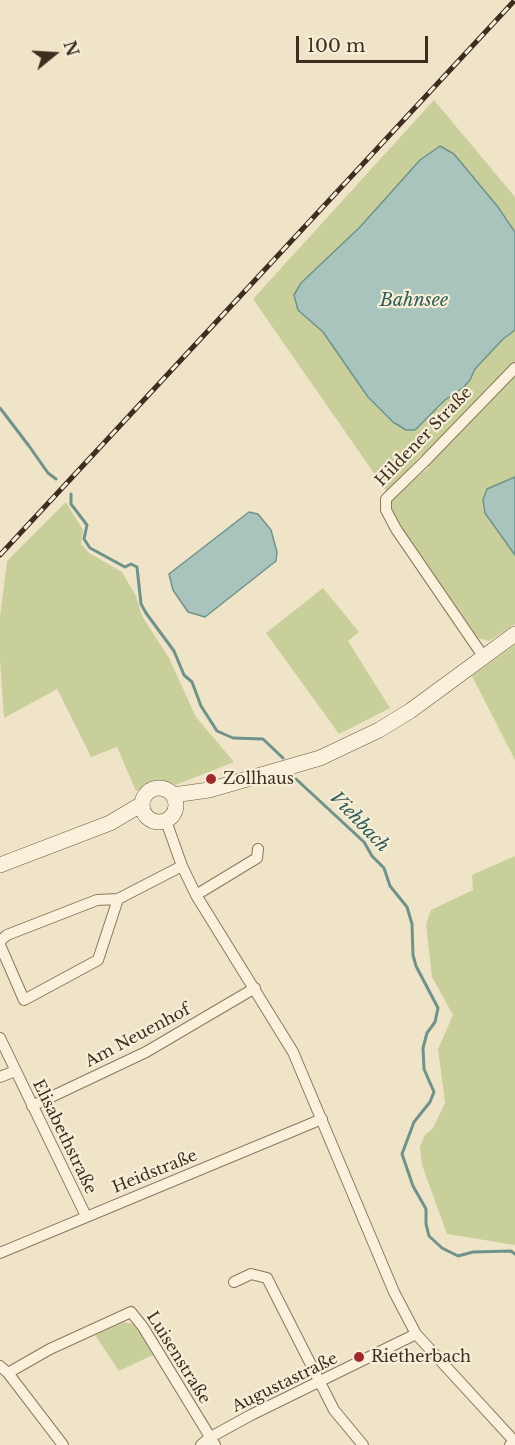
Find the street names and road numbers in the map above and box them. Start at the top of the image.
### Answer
street label: Hildener Straße [372,383,476,491]
street label: Am Neuenhof [82,1000,194,1072]
street label: Elisabethstraße [28,1077,100,1197]
street label: Heidstraße [110,1146,200,1198]
street label: Luisenstraße [142,1308,214,1408]
street label: Augustastraße [229,1349,341,1417]

